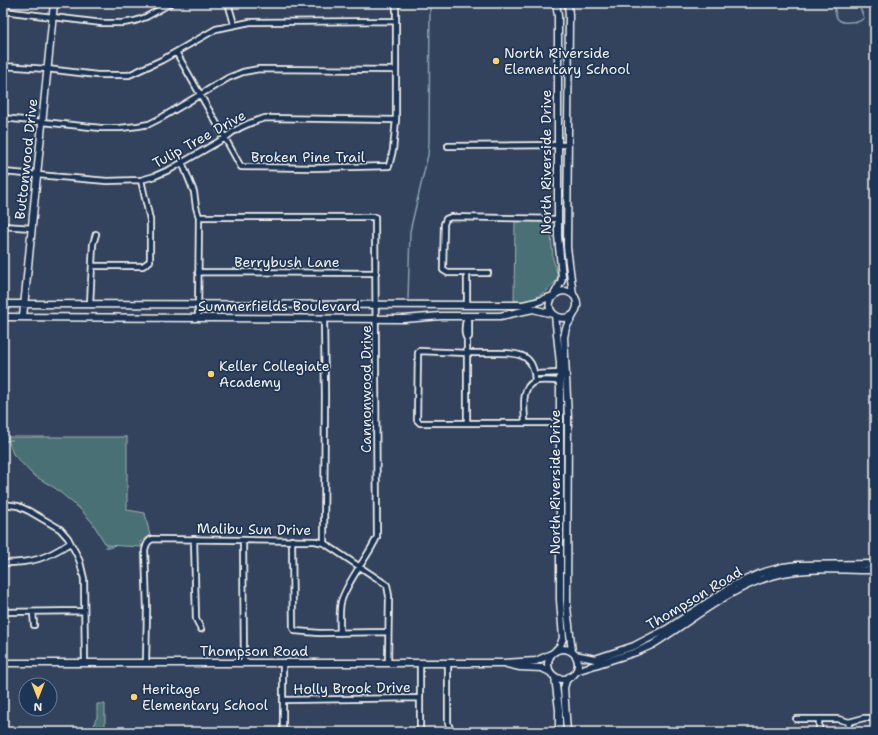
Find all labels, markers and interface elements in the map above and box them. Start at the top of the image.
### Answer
place label: North Riverside Elementary School [504,44,631,78]
marker: North Riverside Elementary School [491,56,501,66]
street label: North Riverside Drive [537,89,555,235]
street label: Buttonwood Drive [11,98,41,220]
street label: Tulip Tree Drive [149,106,249,172]
street label: Broken Pine Trail [251,148,366,166]
street label: Berrybush Lane [234,253,340,271]
street label: Summerfields Boulevard [198,297,360,315]
street label: Cannonwood Drive [357,325,375,453]
place label: Keller Collegiate Academy [219,357,330,391]
marker: Keller Collegiate Academy [206,369,216,379]
street label: North Riverside Drive [546,409,564,555]
street label: Malibu Sun Drive [197,519,311,539]
street label: Thompson Road [643,562,745,634]
street label: Thompson Road [200,642,308,660]
north arrow [18,677,58,717]
street label: Holly Brook Drive [293,678,411,698]
place label: Heritage Elementary School [142,680,269,714]
marker: Heritage Elementary School [129,692,139,702]
text: N [33,699,42,714]

